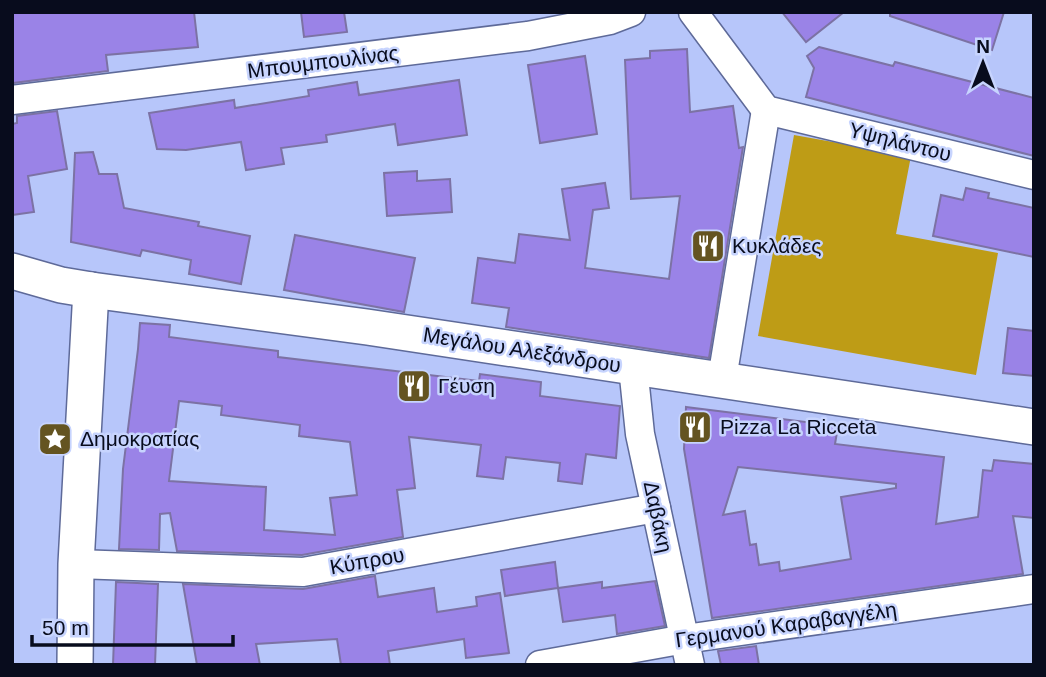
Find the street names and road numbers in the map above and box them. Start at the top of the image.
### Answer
street label: Μπουμπουλίνας [246,41,400,82]
street label: Υψηλάντου [847,118,954,165]
street label: Μεγάλου Αλεξάνδρου [422,323,622,376]
street label: Δαβάκη [640,479,677,555]
street label: Κύπρου [328,543,406,578]
street label: Γερμανού Καραβαγγέλη [674,598,898,651]

